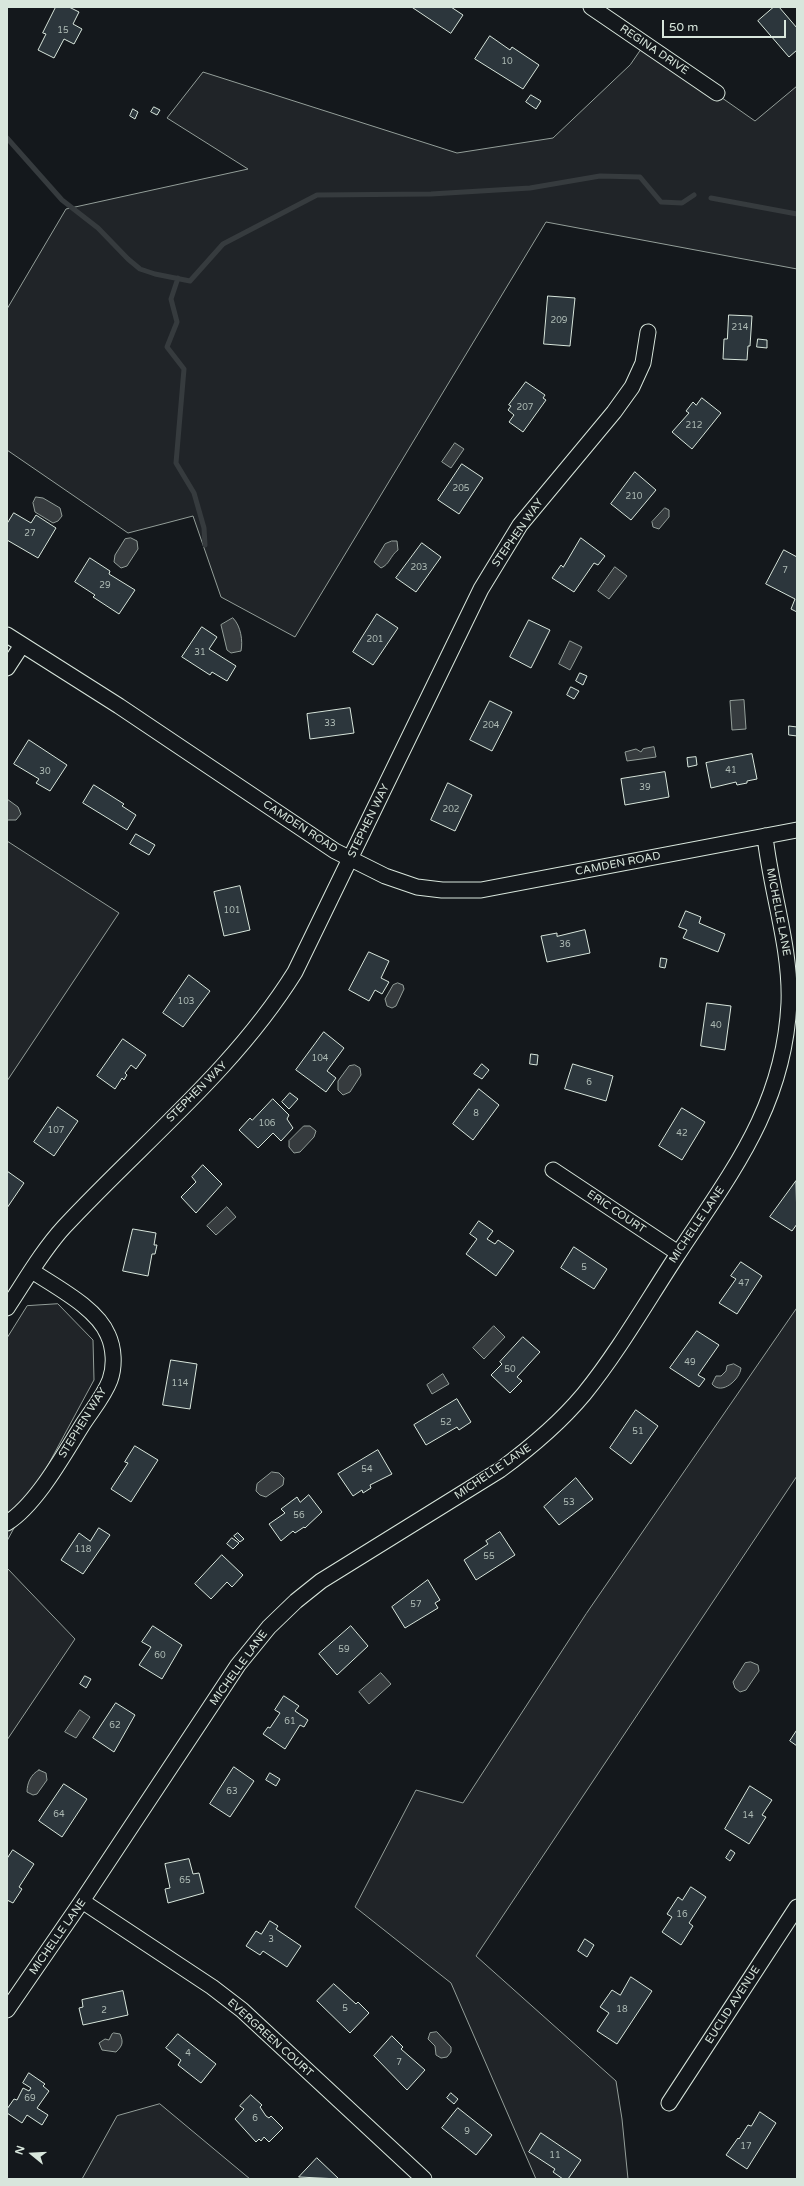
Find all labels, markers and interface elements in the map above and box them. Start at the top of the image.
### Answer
scale bar [664,12,788,38]
text: 50 m [669,20,698,34]
street label: REGINA DRIVE [617,22,691,78]
house number: 15 [57,26,69,36]
house number: 10 [501,57,513,67]
house number: 209 [551,316,567,326]
house number: 214 [732,323,748,333]
house number: 207 [517,403,533,413]
house number: 212 [686,421,702,431]
house number: 205 [453,484,469,494]
house number: 210 [626,492,642,502]
street label: STEPHEN WAY [490,496,546,570]
house number: 27 [24,529,36,539]
house number: 203 [411,563,427,573]
house number: 7 [782,566,788,576]
house number: 29 [99,581,111,591]
house number: 201 [367,635,383,645]
house number: 31 [194,648,206,658]
house number: 33 [324,719,336,729]
house number: 204 [483,721,499,731]
house number: 41 [725,766,737,776]
house number: 30 [39,767,51,777]
street label: STEPHEN WAY [345,782,393,860]
house number: 39 [639,783,651,793]
street label: CAMDEN ROAD [260,798,340,856]
house number: 202 [443,805,459,815]
street label: CAMDEN ROAD [574,849,662,879]
street label: MICHELLE LANE [763,867,793,957]
house number: 101 [224,906,240,916]
house number: 36 [559,940,571,950]
house number: 103 [178,997,194,1007]
house number: 40 [710,1021,722,1031]
house number: 104 [312,1054,328,1064]
street label: STEPHEN WAY [164,1059,230,1125]
house number: 6 [586,1078,592,1088]
house number: 8 [473,1109,479,1119]
house number: 106 [259,1119,275,1129]
house number: 107 [48,1126,64,1136]
house number: 42 [676,1129,688,1139]
street label: MICHELLE LANE [667,1184,727,1266]
street label: ERIC COURT [584,1188,648,1236]
house number: 5 [581,1263,587,1273]
house number: 47 [738,1279,750,1289]
house number: 49 [684,1358,696,1368]
house number: 50 [504,1365,516,1375]
house number: 114 [172,1379,188,1389]
street label: STEPHEN WAY [56,1386,110,1460]
house number: 52 [440,1418,452,1428]
house number: 51 [632,1427,644,1437]
street label: MICHELLE LANE [452,1442,534,1502]
house number: 54 [361,1465,373,1475]
house number: 53 [563,1498,575,1508]
house number: 56 [293,1511,305,1521]
house number: 118 [75,1545,91,1555]
house number: 55 [483,1552,495,1562]
house number: 57 [410,1600,422,1610]
street label: MICHELLE LANE [207,1628,271,1708]
house number: 59 [338,1645,350,1655]
house number: 60 [154,1651,166,1661]
house number: 61 [284,1717,296,1727]
house number: 62 [109,1721,121,1731]
house number: 63 [226,1787,238,1797]
house number: 64 [53,1810,65,1820]
house number: 14 [742,1811,754,1821]
house number: 65 [179,1876,191,1886]
street label: MICHELLE LANE [27,1897,89,1977]
house number: 16 [676,1910,688,1920]
house number: 3 [268,1935,274,1945]
street label: EUCLID AVENUE [703,1964,763,2046]
street label: EVERGREEN COURT [224,1996,316,2080]
house number: 5 [342,2004,348,2014]
house number: 18 [616,2005,628,2015]
house number: 2 [101,2006,107,2016]
house number: 4 [185,2049,191,2059]
house number: 7 [396,2058,402,2068]
house number: 69 [24,2094,36,2104]
house number: 6 [252,2114,258,2124]
house number: 9 [464,2127,470,2137]
north arrow [12,2134,52,2174]
house number: 17 [740,2142,752,2152]
text: N [13,2144,28,2156]
house number: 11 [549,2151,561,2161]

